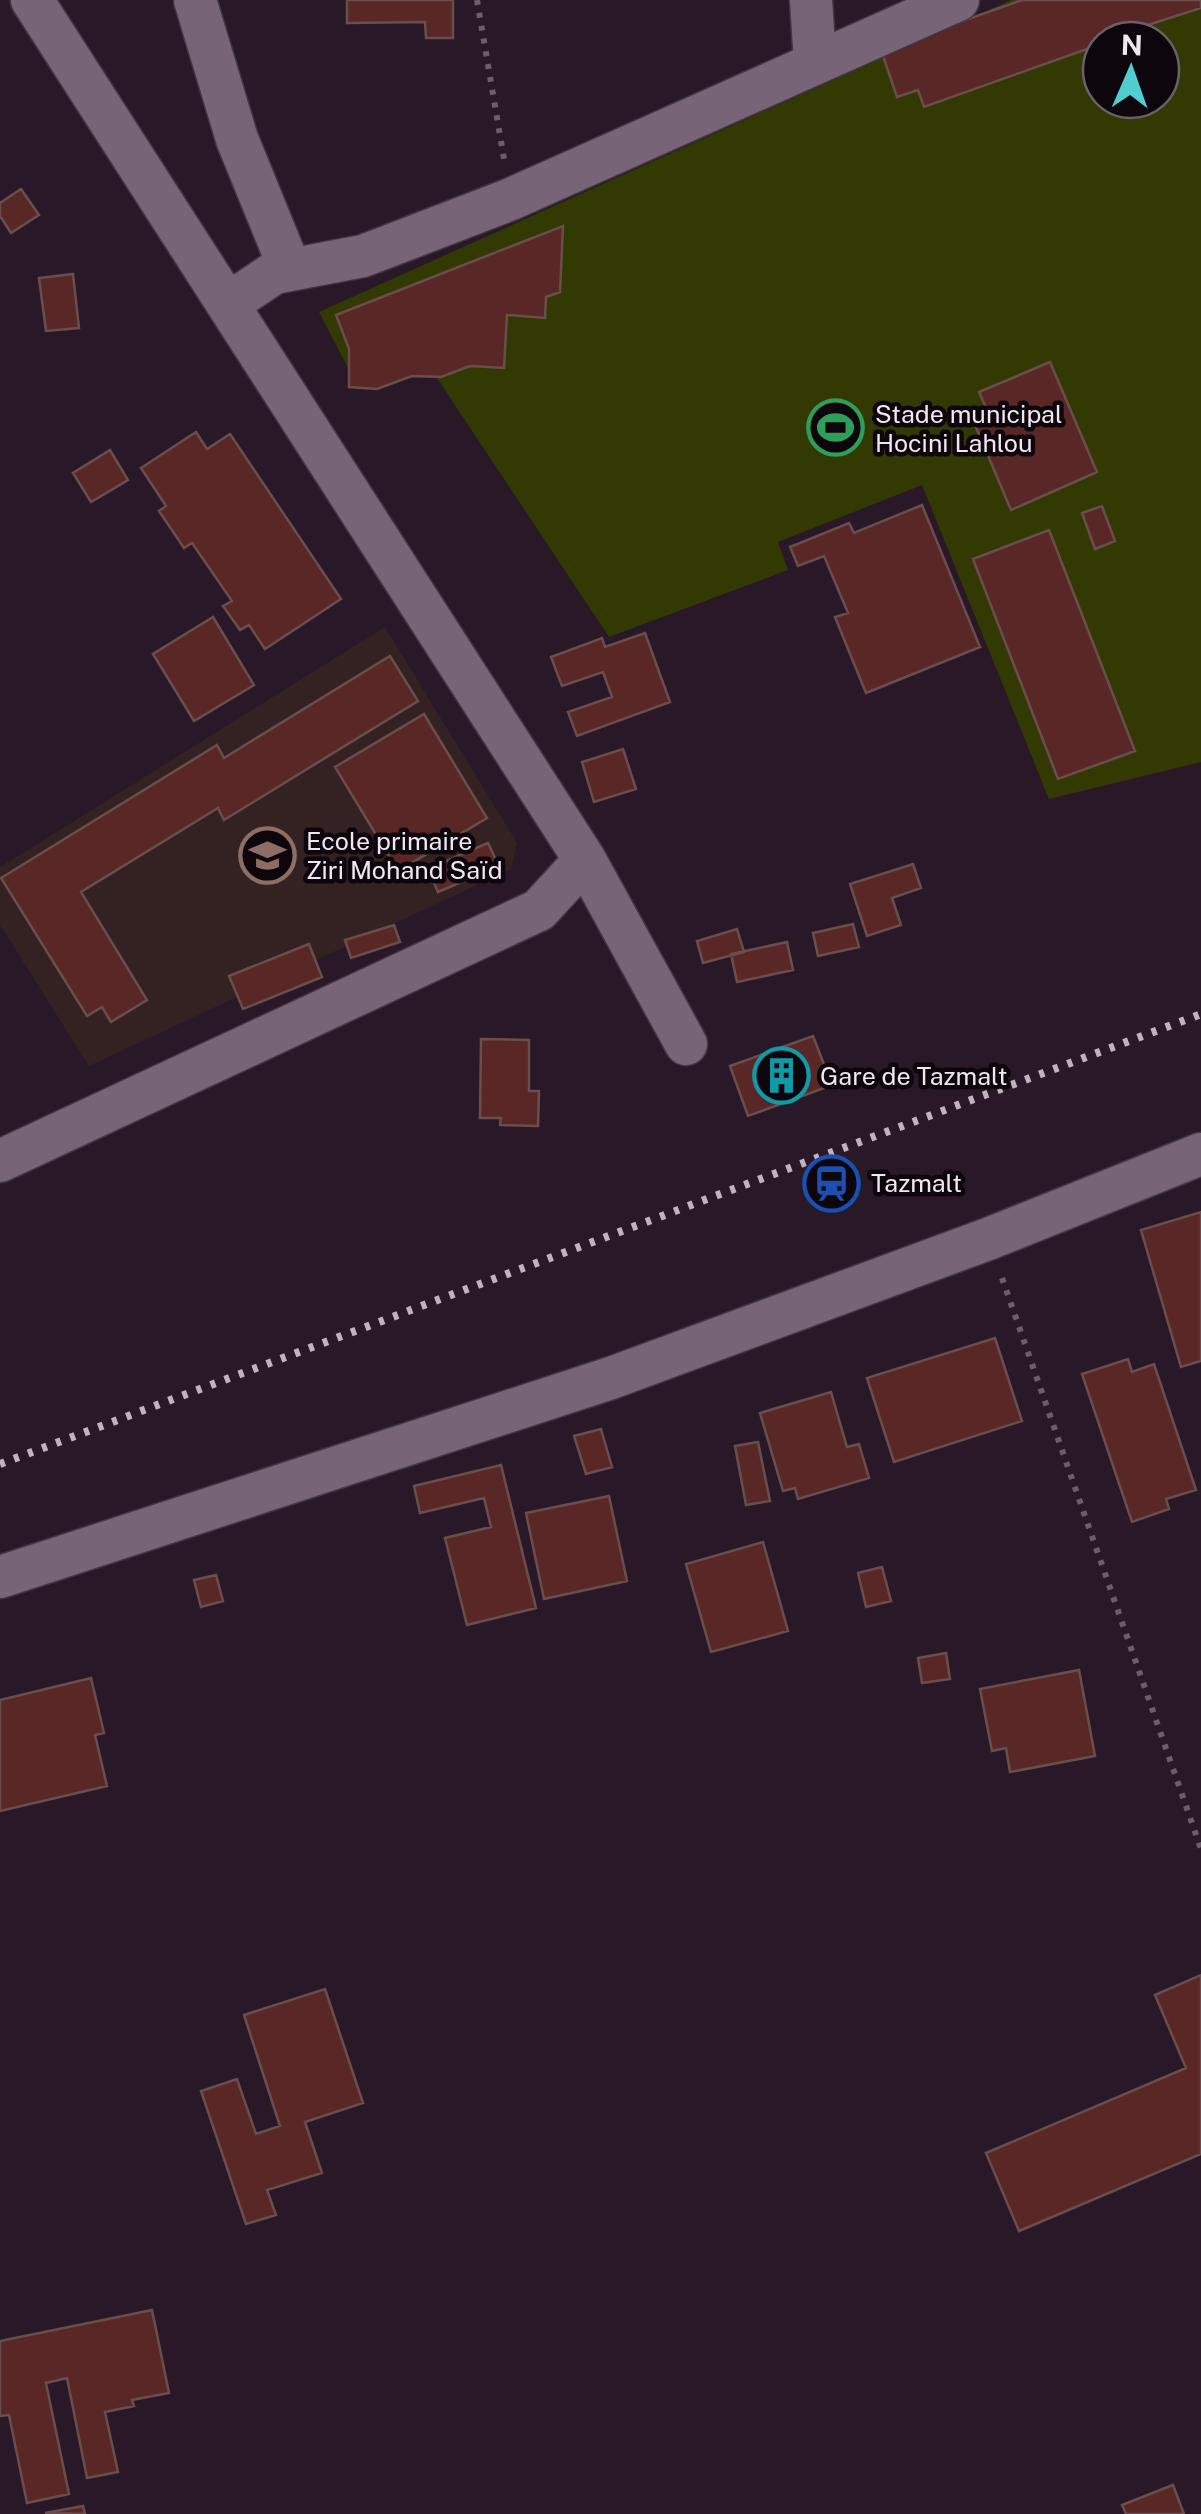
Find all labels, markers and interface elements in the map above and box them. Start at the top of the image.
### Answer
north arrow [1081,20,1181,120]
text: N [1120,28,1143,61]
sports icon: Stade municipal Hocini Lahlou [806,398,866,458]
place label: Stade municipal Hocini Lahlou [875,399,1063,458]
school or university icon: Ecole primaire Ziri Mohand Saïd [237,825,297,885]
place label: Ecole primaire Ziri Mohand Saïd [306,826,503,885]
building icon: Gare de Tazmalt [751,1046,811,1106]
place label: Gare de Tazmalt [820,1061,1007,1091]
station icon: Tazmalt [802,1153,862,1213]
place label: Tazmalt [871,1168,962,1198]

